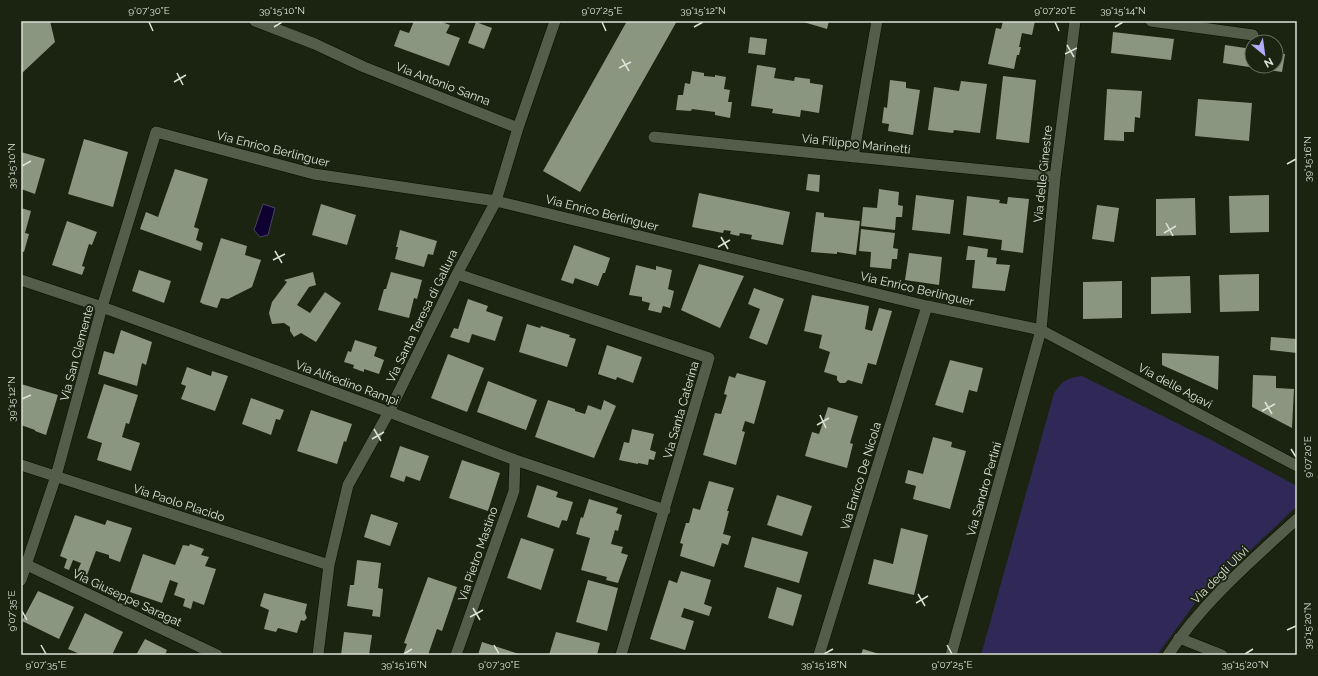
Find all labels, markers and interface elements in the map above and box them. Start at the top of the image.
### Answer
text: 9°07'30"E [128,5,170,16]
text: 39°15'10"N [259,5,305,16]
text: 9°07'25"E [581,5,623,16]
text: 39°15'12"N [680,5,726,16]
text: 9°07'20"E [1034,5,1076,16]
text: 39°15'14"N [1100,5,1146,16]
north arrow [1244,34,1284,74]
text: N [1262,55,1275,70]
street label: Via Antonio Sanna [394,59,492,109]
street label: Via delle Ginestre [1031,125,1055,223]
street label: Via Enrico Berlinguer [215,128,332,170]
street label: Via Filippo Marinetti [801,131,911,157]
text: 39°15'16"N [1302,136,1313,182]
text: 39°15'10"N [6,143,17,189]
street label: Via Enrico Berlinguer [544,192,661,234]
street label: Via Santa Teresa di Gallura [384,247,460,385]
street label: Via Enrico Berlinguer [859,269,976,309]
street label: Via San Clemente [57,303,97,403]
street label: Via Alfredino Rampi [293,358,401,408]
street label: Via Santa Caterina [660,360,702,460]
street label: Via delle Agavi [1136,361,1214,411]
text: 39°15'12"N [6,376,17,422]
street label: Via Enrico De Nicola [838,420,884,532]
text: 9°07'20"E [1302,436,1313,478]
street label: Via Sandro Pertini [964,440,1004,538]
street label: Via Paolo Placido [131,482,227,524]
street label: Via Pietro Mastino [455,505,501,603]
street label: Via degli Ulivi [1188,543,1252,607]
street label: Via Giuseppe Saragat [70,567,184,629]
text: 9°07'35"E [6,590,17,632]
text: 39°15'20"N [1302,602,1313,650]
text: 9°07'35"E [25,659,67,670]
text: 39°15'16"N [381,659,427,670]
text: 9°07'30"E [478,659,520,670]
text: 39°15'18"N [801,659,847,670]
text: 9°07'25"E [931,659,973,670]
text: 39°15'20"N [1221,659,1269,670]

